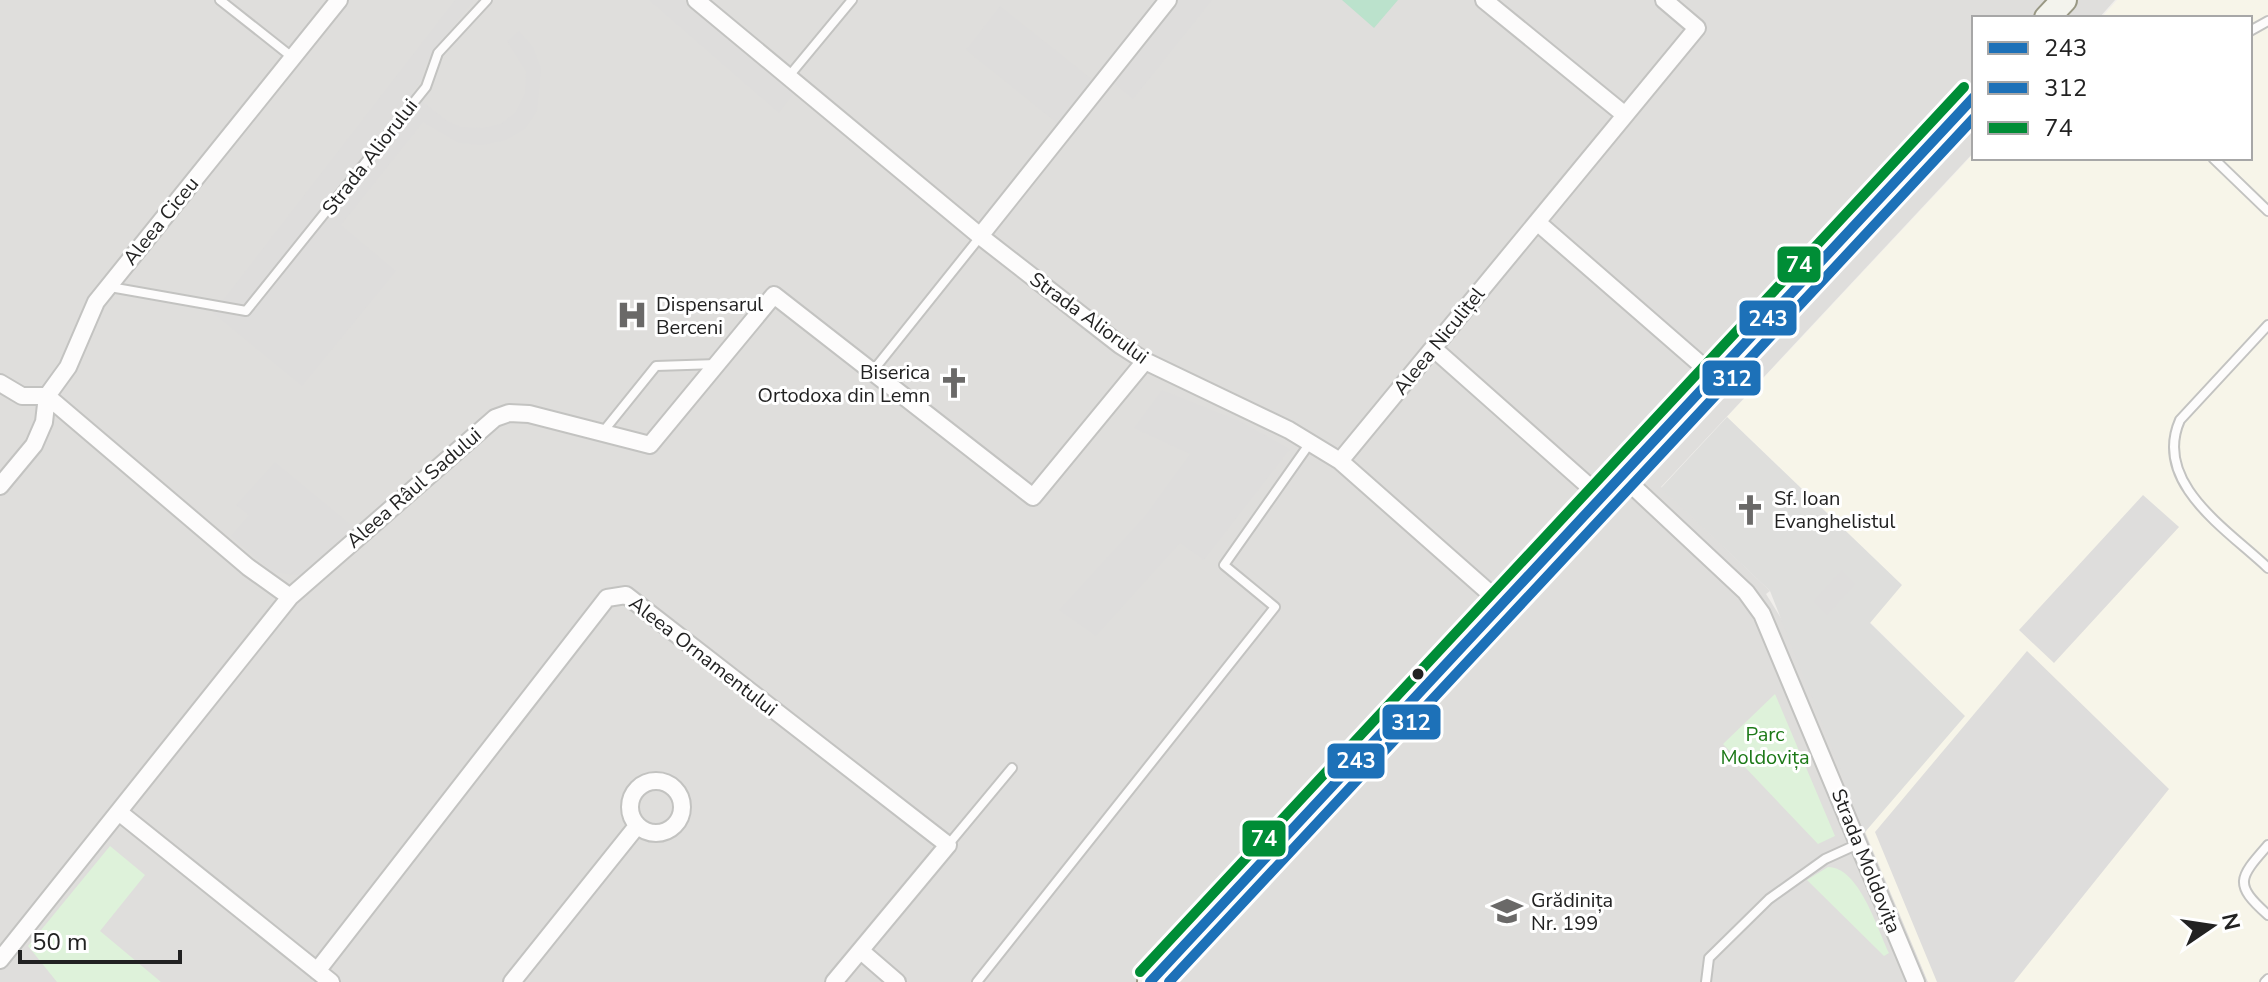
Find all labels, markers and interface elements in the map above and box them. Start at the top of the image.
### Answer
legend [1972,16,2252,160]
text: 243 [2044,32,2087,64]
text: 312 [2044,72,2087,104]
street label: Strada Aliorului [316,93,424,221]
text: 74 [2044,112,2073,144]
street label: Aleea Ciceu [117,171,205,271]
line badge: 74 [1776,245,1822,284]
text: 74 [1786,250,1812,280]
street label: Strada Aliorului [1024,266,1154,370]
street label: Aleea Niculițel [1387,281,1491,401]
place label: Dispensarul Berceni [656,291,763,341]
hospital icon: Dispensarul Berceni [615,298,649,332]
line badge: 243 [1738,299,1798,337]
text: 243 [1748,304,1788,334]
place label: Biserica Ortodoxa din Lemn [758,359,930,409]
line badge: 312 [1701,359,1762,397]
text: 312 [1712,364,1752,394]
church icon: Biserica Ortodoxa din Lemn [937,366,971,400]
street label: Aleea Râul Sadului [341,422,487,554]
place label: Sf. Ioan Evanghelistul [1774,485,1896,535]
church icon: Sf. Ioan Evanghelistul [1733,493,1767,527]
street label: Aleea Ornamentului [623,590,783,722]
unlabelled marker [1410,666,1426,682]
line badge: 312 [1381,703,1442,741]
text: 312 [1391,708,1431,738]
park label: Parc Moldovița [1720,721,1810,771]
line badge: 243 [1326,742,1386,780]
text: 243 [1336,746,1376,776]
street label: Strada Moldovița [1825,785,1907,937]
line badge: 74 [1241,819,1287,858]
text: 74 [1251,824,1277,854]
north arrow [2172,886,2252,966]
place label: Grădinița Nr. 199 [1531,887,1613,937]
school or university icon: Grădinița Nr. 199 [1490,894,1524,928]
text: N [2214,910,2247,933]
scale bar [20,914,180,964]
text: 50 m [32,926,88,958]

